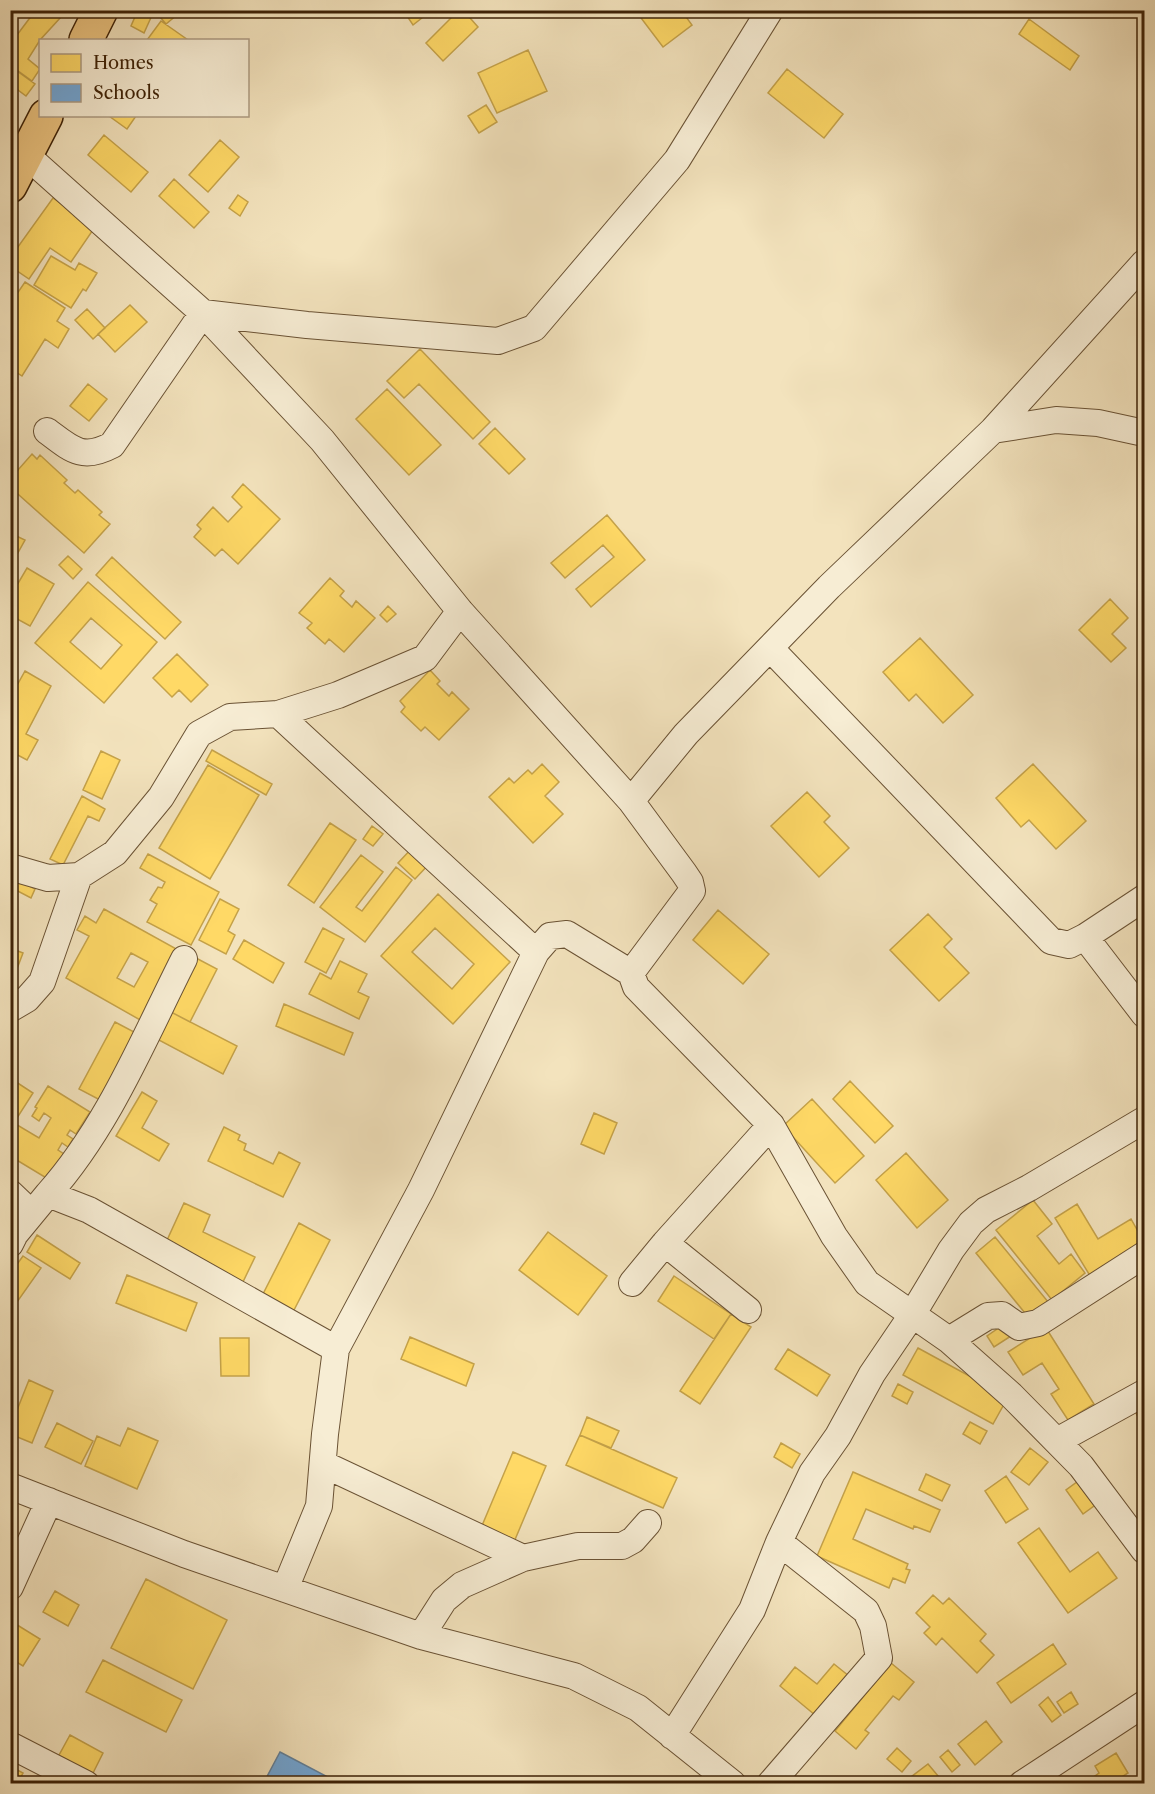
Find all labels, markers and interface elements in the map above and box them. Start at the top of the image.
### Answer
legend [39,39,249,117]
text: Homes [93,52,154,74]
text: Schools [93,82,160,104]

